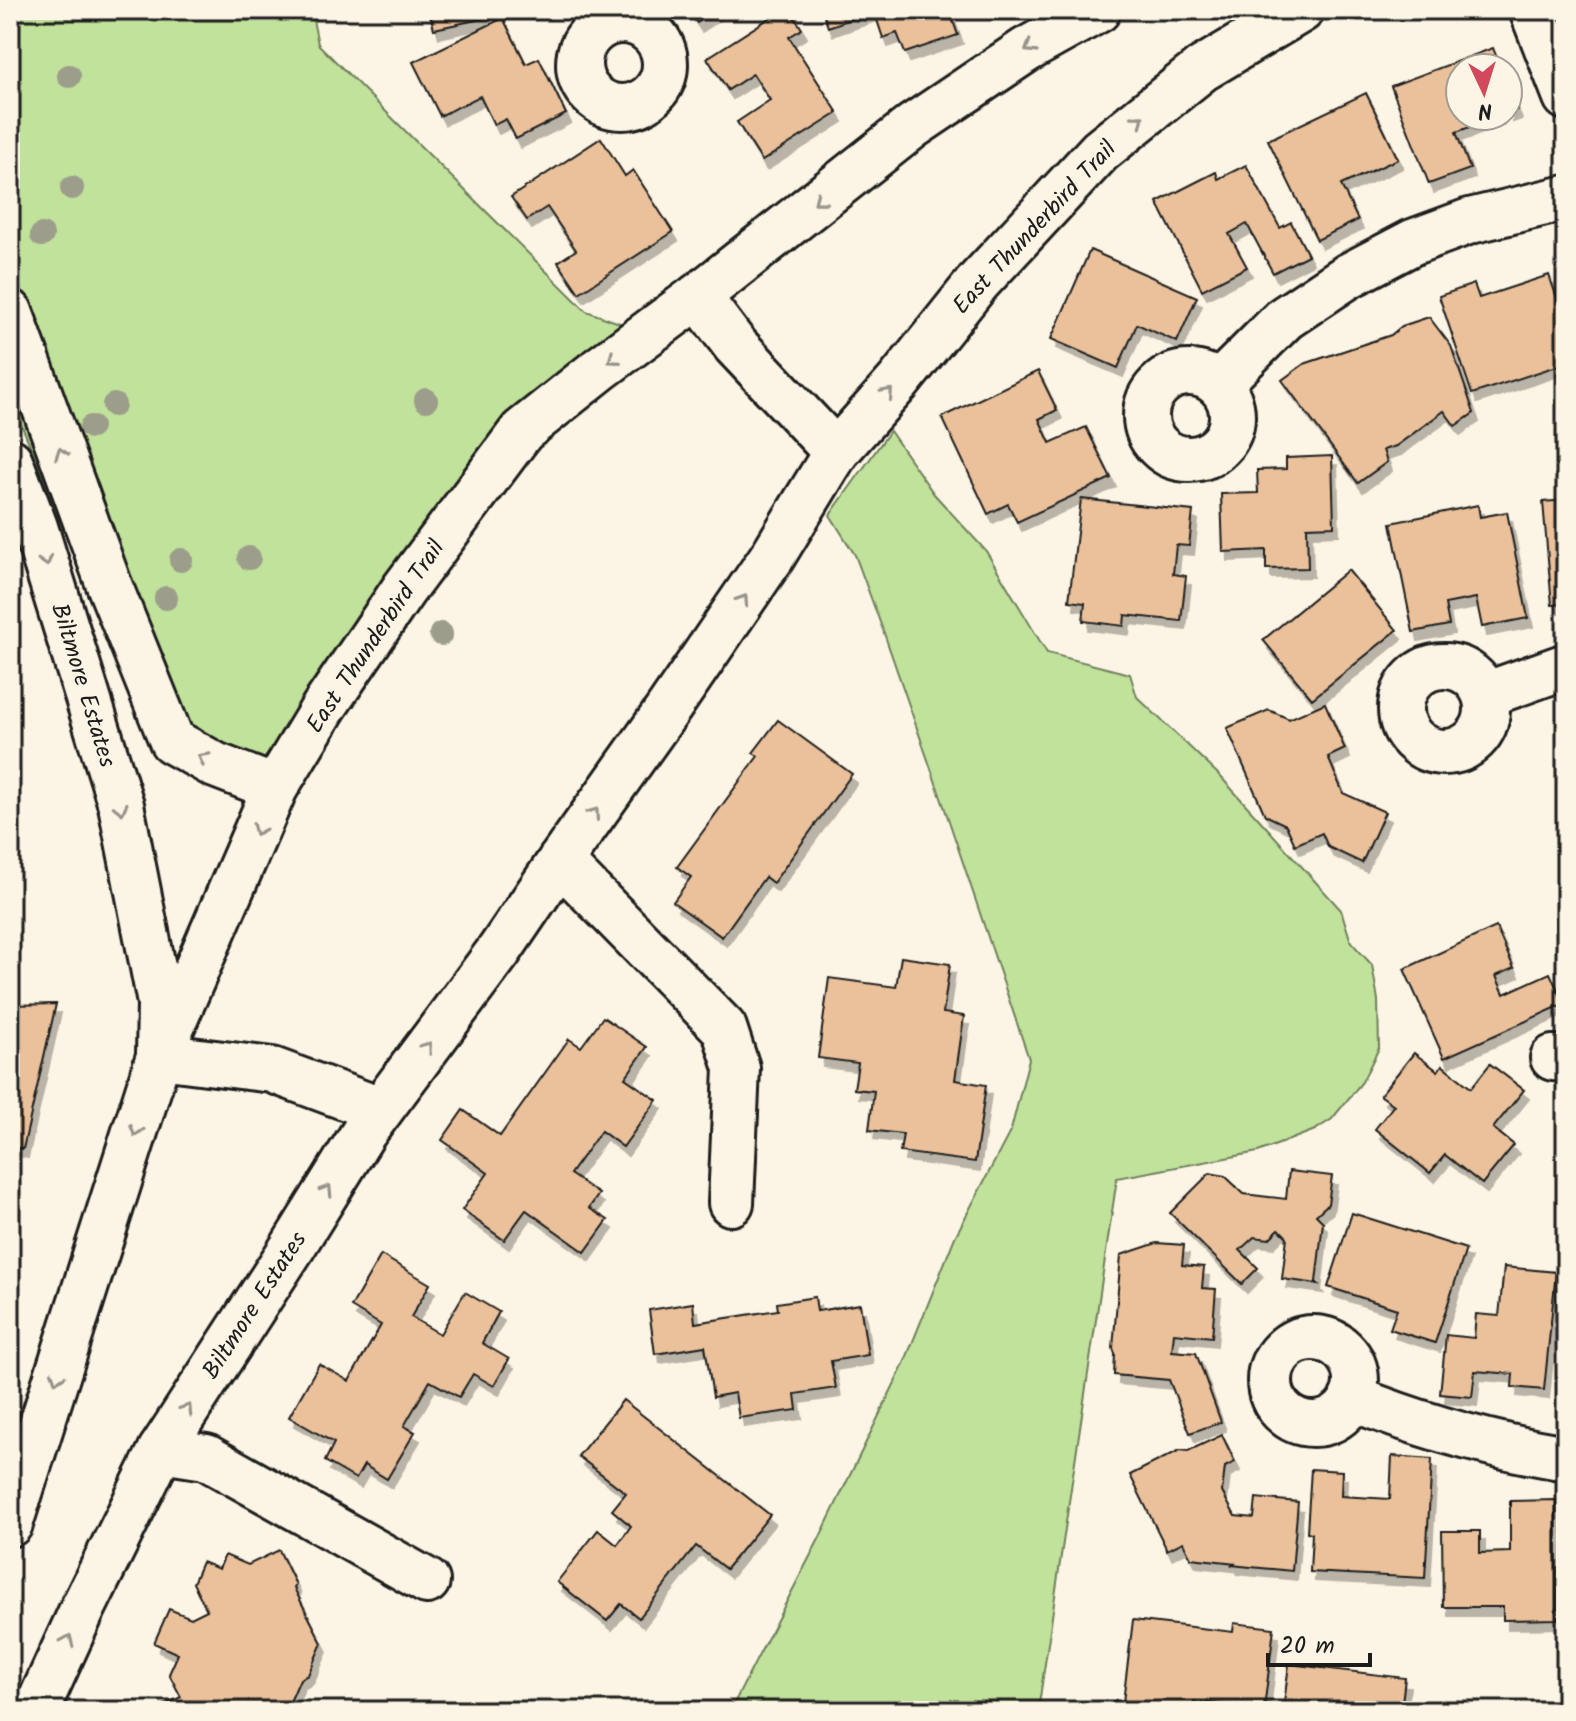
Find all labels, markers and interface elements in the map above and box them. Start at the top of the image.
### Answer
one-way arrow [1024,38,1039,54]
north arrow [1444,52,1524,132]
text: N [1477,92,1493,127]
one-way arrow [1130,115,1144,130]
street label: East Thunderbird Trail [944,132,1127,324]
one-way arrow [814,190,828,205]
one-way arrow [607,349,622,364]
one-way arrow [878,388,893,403]
one-way arrow [55,447,71,461]
street label: East Thunderbird Trail [297,532,456,742]
one-way arrow [37,553,53,567]
one-way arrow [733,594,748,608]
street label: Biltmore Estates [39,599,126,772]
one-way arrow [197,752,212,768]
one-way arrow [112,802,129,816]
one-way arrow [585,808,599,822]
one-way arrow [251,822,268,836]
one-way arrow [417,1042,432,1056]
one-way arrow [129,1123,145,1137]
one-way arrow [318,1184,333,1199]
street label: Biltmore Estates [193,1224,318,1388]
one-way arrow [50,1371,66,1385]
one-way arrow [177,1403,192,1418]
scale bar [1268,1617,1370,1667]
text: 20 m [1280,1627,1335,1666]
one-way arrow [58,1634,74,1648]

